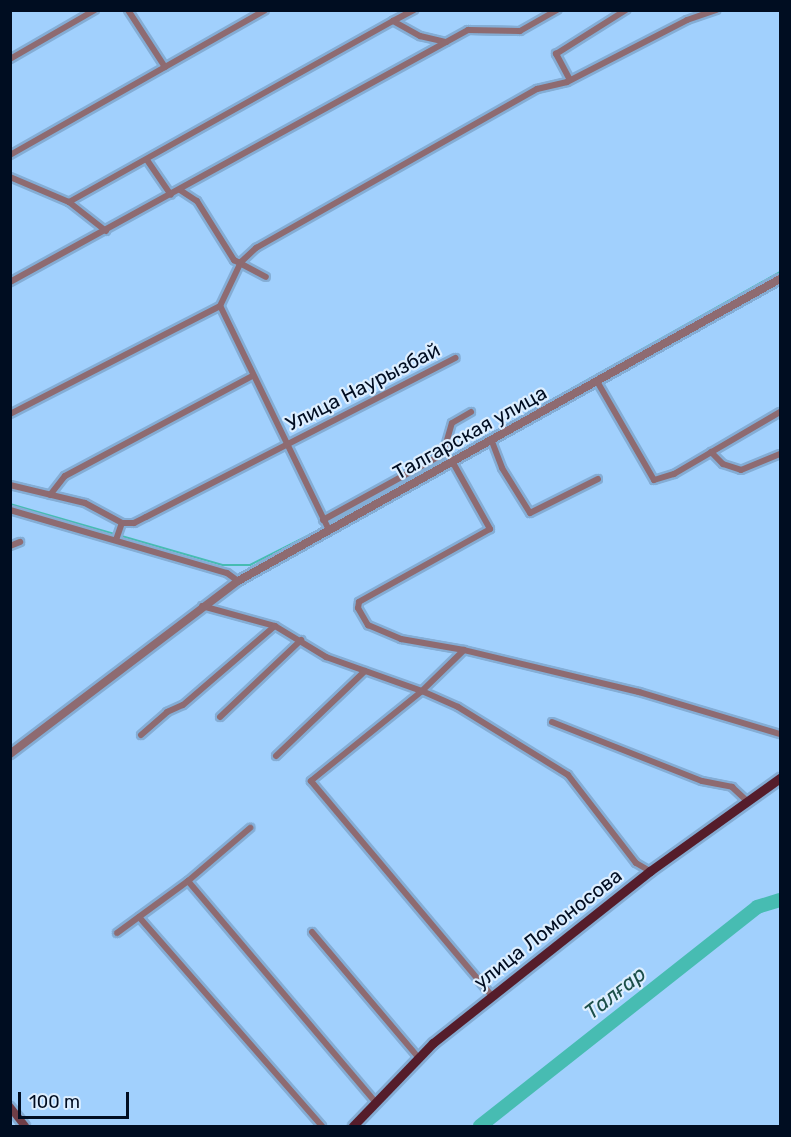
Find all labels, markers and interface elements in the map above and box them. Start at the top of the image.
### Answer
street label: Улица Наурызбай [282,338,444,436]
street label: Талгарская улица [389,381,551,485]
street label: улица Ломоносова [469,864,627,994]
water label: Талғар [579,961,651,1025]
scale bar [21,1080,132,1118]
text: 100 m [29,1091,80,1113]

